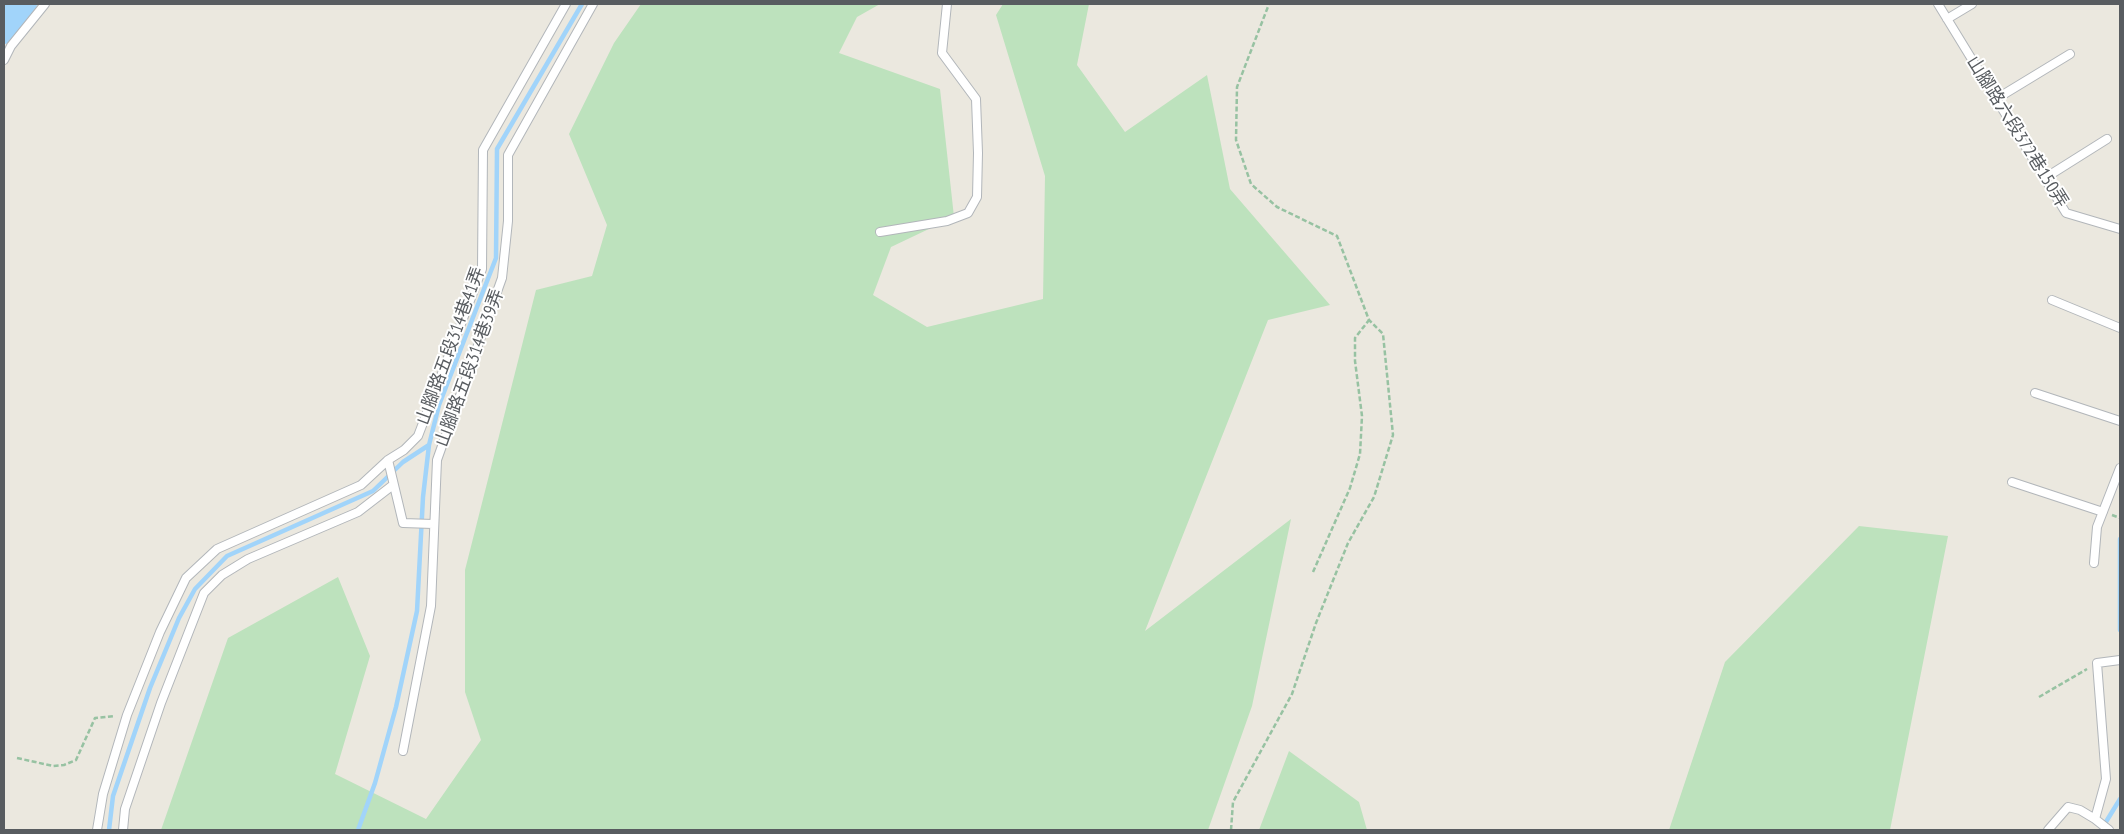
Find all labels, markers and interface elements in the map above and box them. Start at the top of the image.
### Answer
street label: 山腳路六段372巷150弄 [1962,52,2072,212]
street label: 山腳路五段314巷41弄 [412,264,490,428]
street label: 山腳路五段314巷39弄 [431,286,509,450]

